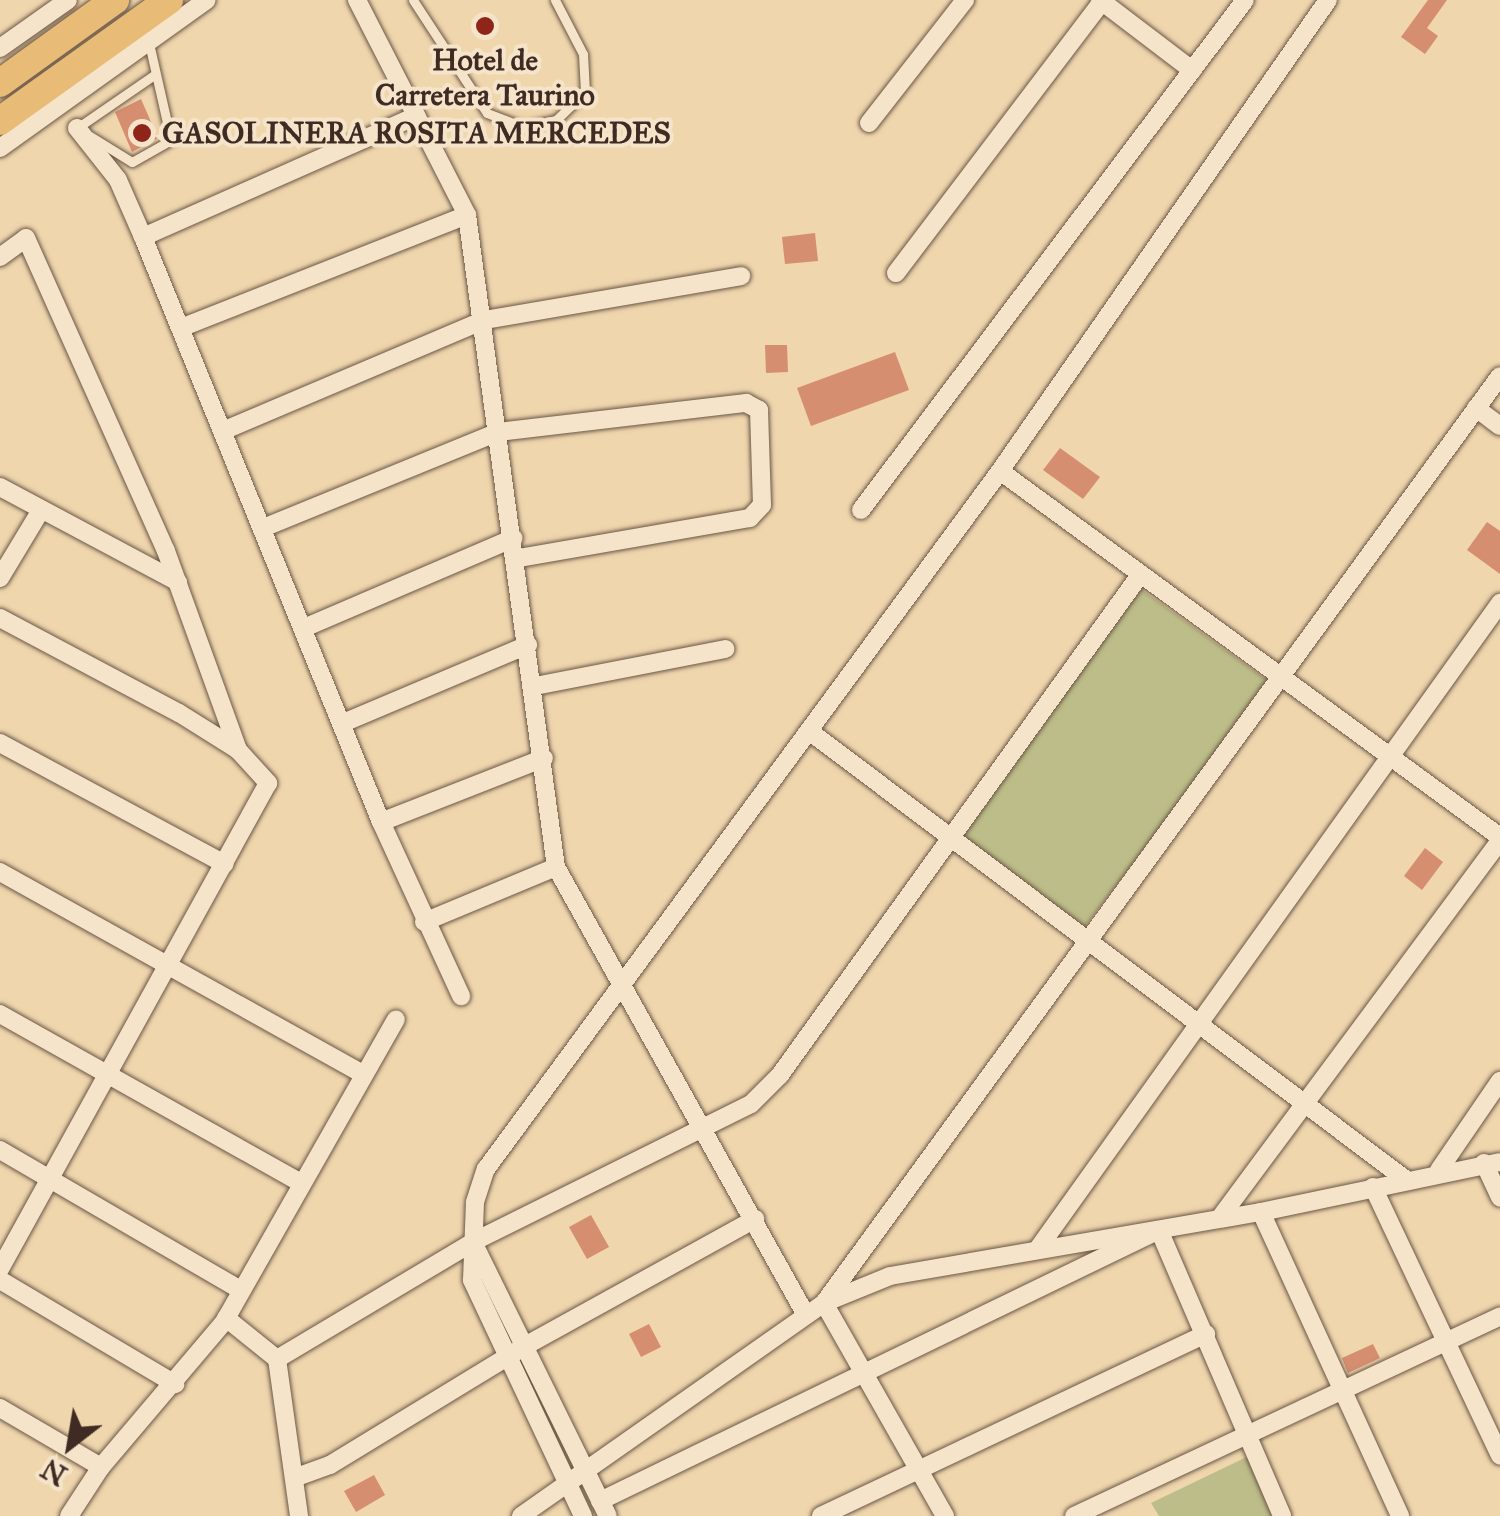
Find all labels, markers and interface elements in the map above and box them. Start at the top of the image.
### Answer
marker: Hotel de Carretera Taurino [474,15,496,37]
place label: Hotel de Carretera Taurino [375,42,595,112]
place label: GASOLINERA ROSITA MERCEDES [162,115,671,151]
marker: GASOLINERA ROSITA MERCEDES [131,122,153,144]
north arrow [20,1396,120,1496]
text: N [35,1451,73,1493]

